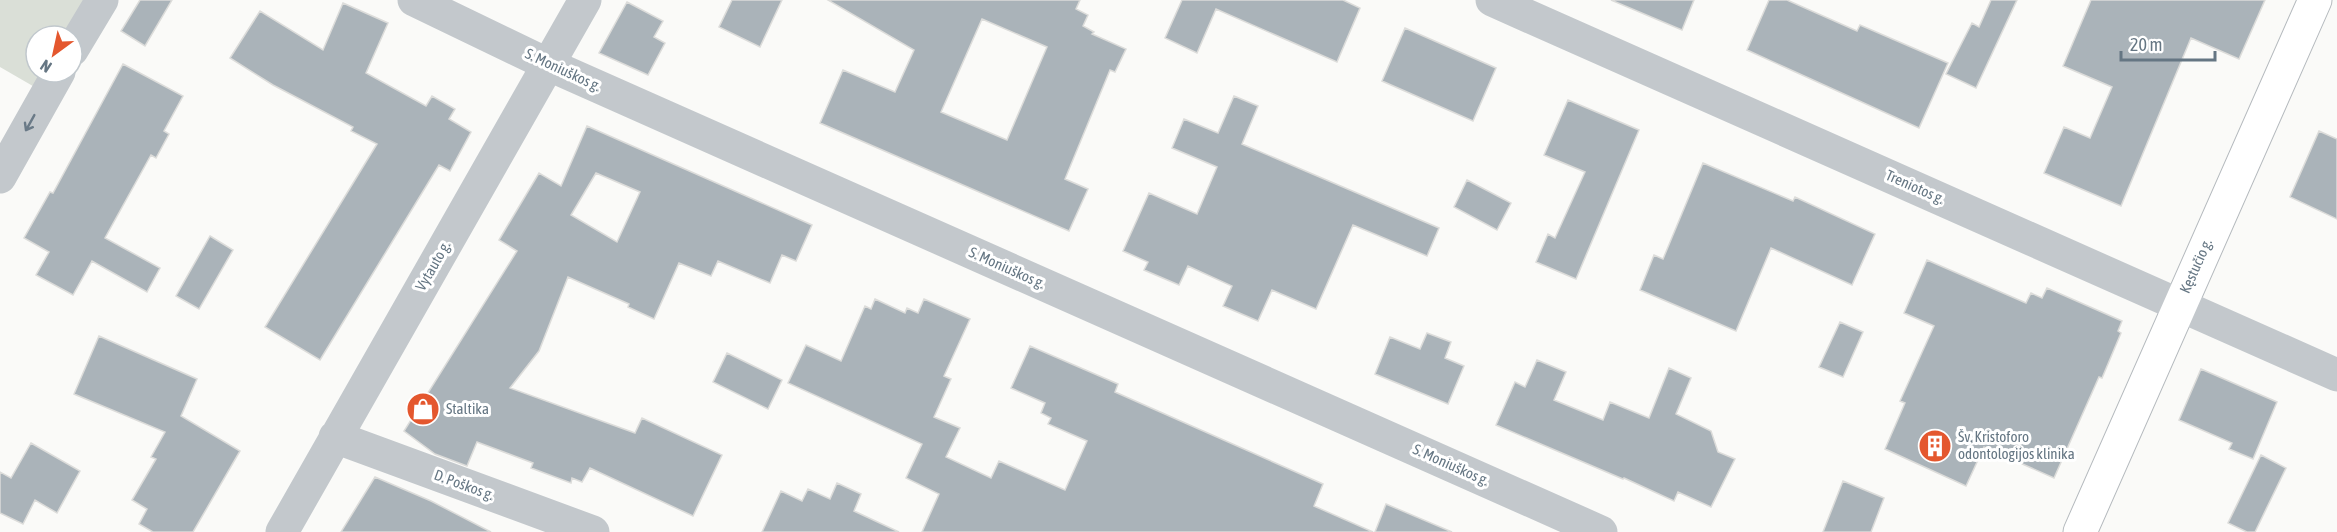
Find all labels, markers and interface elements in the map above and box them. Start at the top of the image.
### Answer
north arrow [24,24,84,84]
scale bar [2121,24,2216,62]
text: 20 m [2130,34,2162,55]
street label: S. Moniuškos g. [523,45,604,95]
text: N [37,56,55,77]
one-way arrow [24,114,36,131]
street label: Treniotos g. [1883,166,1947,207]
street label: Kęstučio g. [2176,236,2215,296]
street label: Vytauto g. [412,238,454,294]
street label: S. Moniuškos g. [967,243,1048,292]
shop icon: Staltika [405,391,441,427]
place label: Staltika [446,400,489,417]
building icon: Šv. Kristoforo odontologijos klinika [1917,428,1953,464]
place label: Šv. Kristoforo odontologijos klinika [1958,428,2075,462]
street label: S. Moniuškos g. [1411,440,1492,489]
street label: D. Poškos g. [432,466,497,503]

